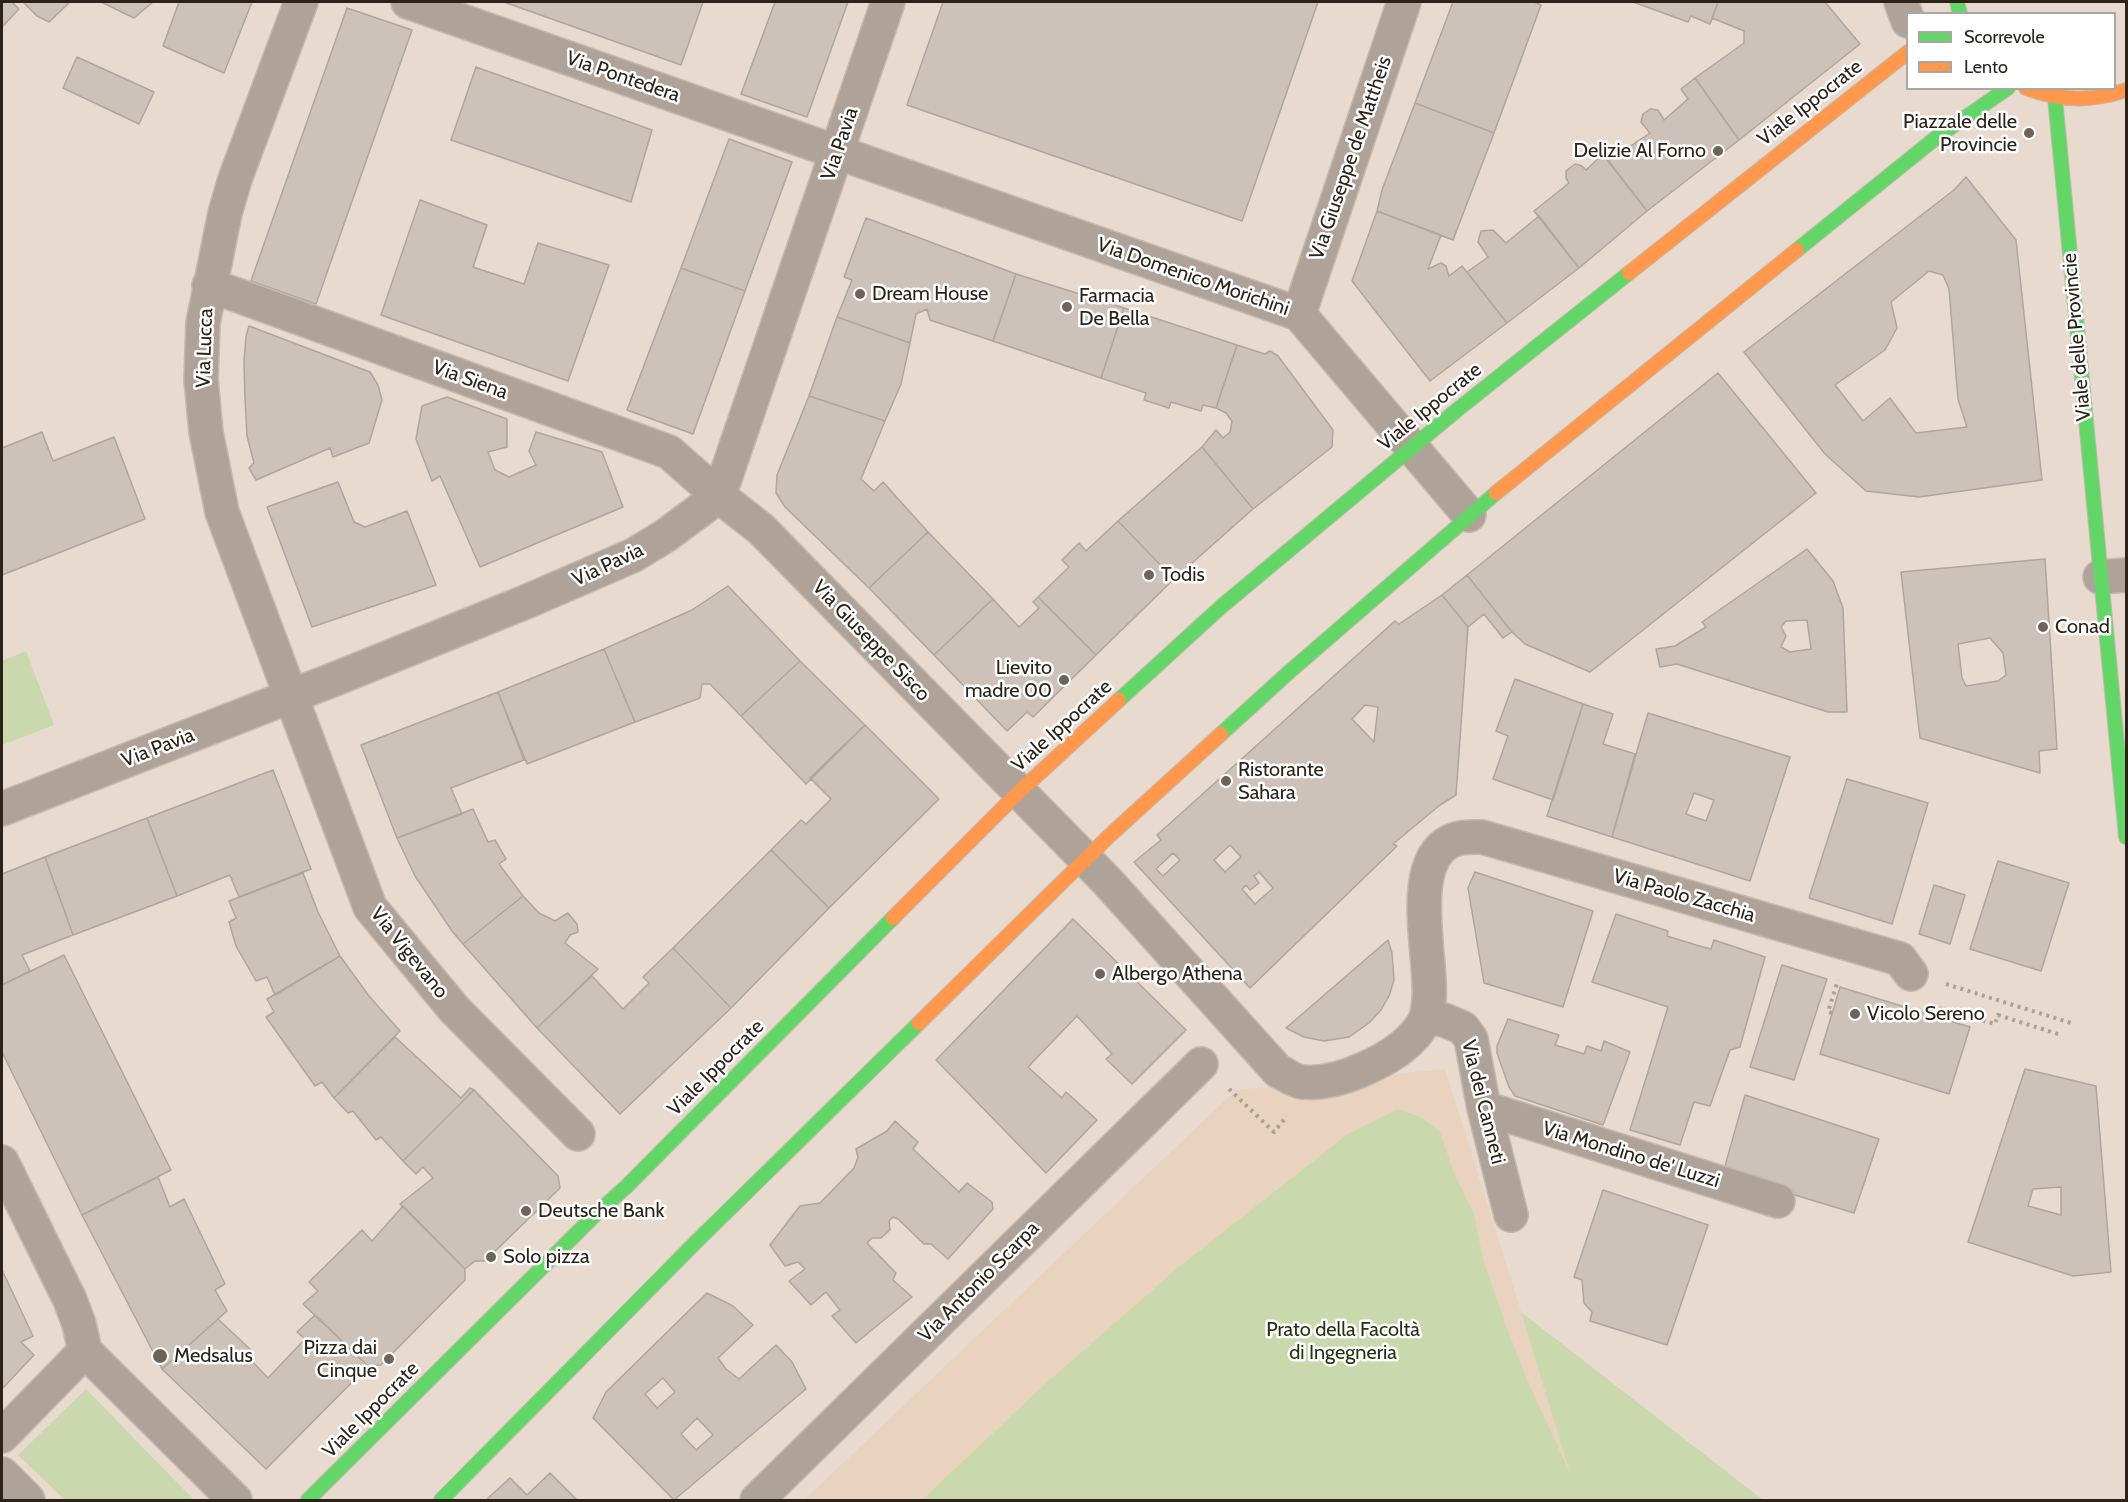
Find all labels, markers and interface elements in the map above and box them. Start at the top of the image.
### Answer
legend [1906,12,2116,90]
text: Scorrevole [1964,26,2045,48]
street label: Via Pontedera [563,46,683,108]
street label: Via Giuseppe de Mattheis [1305,53,1397,263]
street label: Viale Ippocrate [1753,55,1867,151]
text: Lento [1964,56,2008,78]
street label: Via Pavia [816,104,864,184]
place label: Piazzale delle Provincie [1903,110,2017,157]
marker: Piazzale delle Provincie [2022,126,2036,140]
place label: Delizie Al Forno [1574,139,1706,163]
marker: Delizie Al Forno [1711,144,1725,158]
street label: Via Domenico Morichini [1094,233,1292,321]
street label: Viale delle Provincie [2058,252,2096,422]
place label: Dream House [872,282,988,306]
place label: Farmacia De Bella [1079,284,1154,331]
marker: Dream House [853,287,867,301]
marker: Farmacia De Bella [1060,300,1074,314]
street label: Via Lucca [192,308,218,388]
street label: Via Siena [429,355,511,405]
street label: Viale Ippocrate [1373,358,1487,456]
street label: Via Pavia [569,538,647,592]
place label: Todis [1161,563,1205,587]
marker: Todis [1142,568,1156,582]
street label: Via Giuseppe Sisco [807,575,935,707]
place label: Conad [2055,615,2110,639]
marker: Conad [2036,620,2050,634]
place label: Lievito madre 00 [965,656,1052,703]
marker: Lievito madre 00 [1057,673,1071,687]
street label: Viale Ippocrate [1007,675,1117,777]
street label: Via Pavia [118,723,198,773]
place label: Ristorante Sahara [1238,758,1324,805]
marker: Ristorante Sahara [1219,774,1233,788]
street label: Via Paolo Zacchia [1610,864,1758,928]
street label: Via Vigevano [365,903,453,1003]
place label: Albergo Athena [1112,962,1242,986]
marker: Albergo Athena [1093,967,1107,981]
place label: Vicolo Sereno [1867,1002,1985,1026]
marker: Vicolo Sereno [1848,1007,1862,1021]
street label: Viale Ippocrate [663,1015,769,1121]
street label: Via dei Canneti [1456,1037,1510,1167]
street label: Via Mondino de' Luzzi [1539,1117,1723,1193]
place label: Deutsche Bank [538,1199,664,1223]
marker: Deutsche Bank [519,1204,533,1218]
street label: Via Antonio Scarpa [914,1217,1044,1347]
place label: Solo pizza [503,1245,590,1269]
marker: Solo pizza [484,1250,498,1264]
park label: Prato della Facoltà di Ingegneria [1266,1318,1420,1365]
place label: Pizza dai Cinque [304,1336,377,1383]
place label: Medsalus [174,1344,253,1368]
marker: Medsalus [151,1347,169,1365]
marker: Pizza dai Cinque [382,1352,396,1366]
street label: Viale Ippocrate [318,1357,424,1463]

